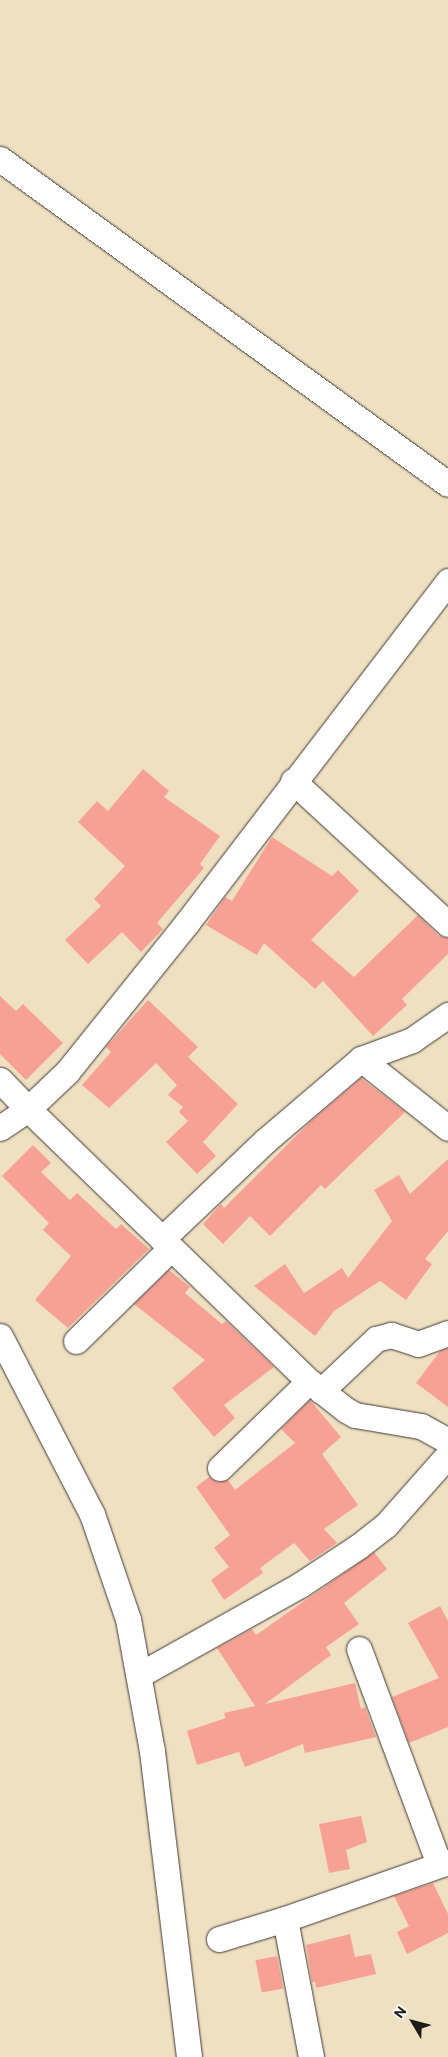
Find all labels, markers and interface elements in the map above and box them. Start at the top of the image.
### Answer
north arrow [388,1997,438,2047]
text: N [391,2003,411,2022]

